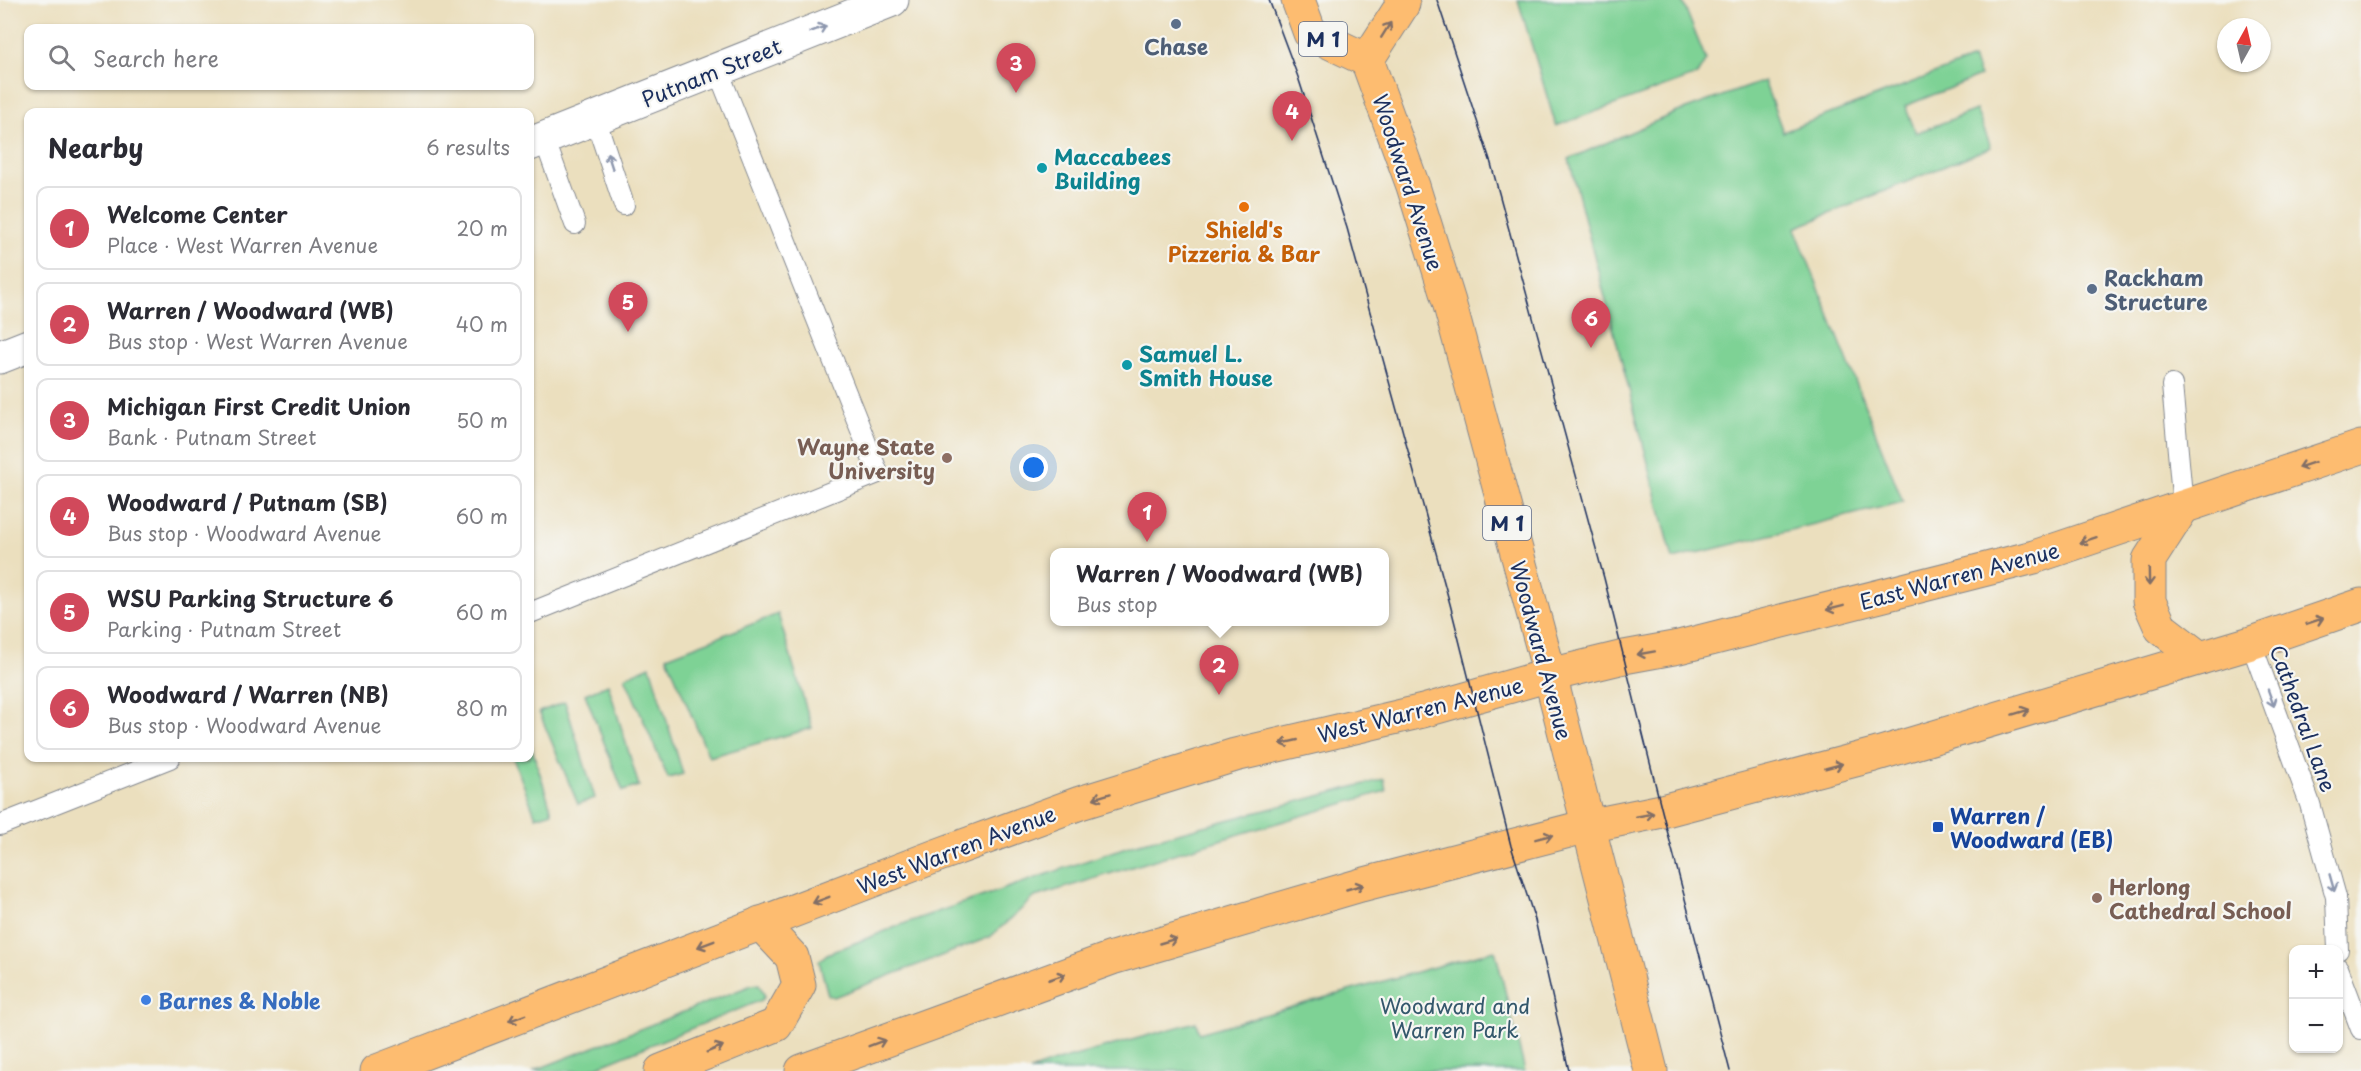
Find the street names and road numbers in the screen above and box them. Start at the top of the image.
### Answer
road number: M 1 [1299,22,1347,56]
street label: Putnam Street [636,29,786,115]
street label: Woodward Avenue [1365,89,1453,275]
road number: M 1 [1483,506,1531,540]
street label: East Warren Avenue [1856,533,2062,617]
street label: Woodward Avenue [1503,557,1581,743]
street label: Cathedral Lane [2263,640,2345,796]
street label: West Warren Avenue [1314,668,1526,750]
street label: West Warren Avenue [852,796,1060,902]

